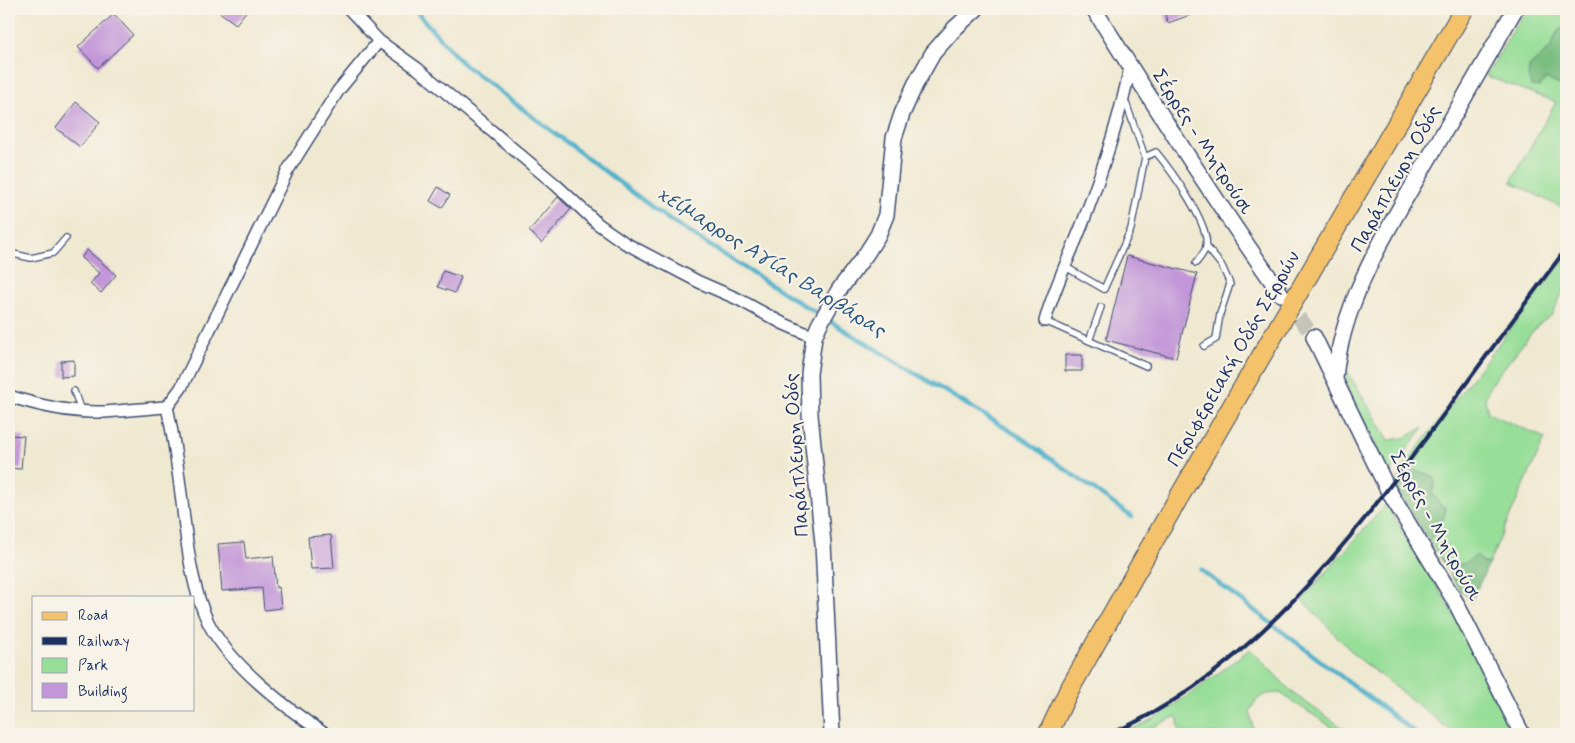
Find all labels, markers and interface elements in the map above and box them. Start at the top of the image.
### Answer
street label: Σέρρες - Μητρούσι [1145,64,1259,220]
street label: Παράπλευρη Οδός [1344,101,1448,257]
water label: χείμαρρος Αγίας Βαρβάρας [651,180,892,345]
street label: Περιφερειακή Οδός Σερρών [1161,246,1307,472]
street label: Παράπλευρη Οδός [778,372,816,538]
street label: Σέρρες - Μητρούσι [1382,446,1488,607]
legend [32,596,195,710]
text: Road [78,606,108,626]
text: Railway [78,632,130,652]
text: Park [78,656,108,676]
text: Building [78,682,128,703]

